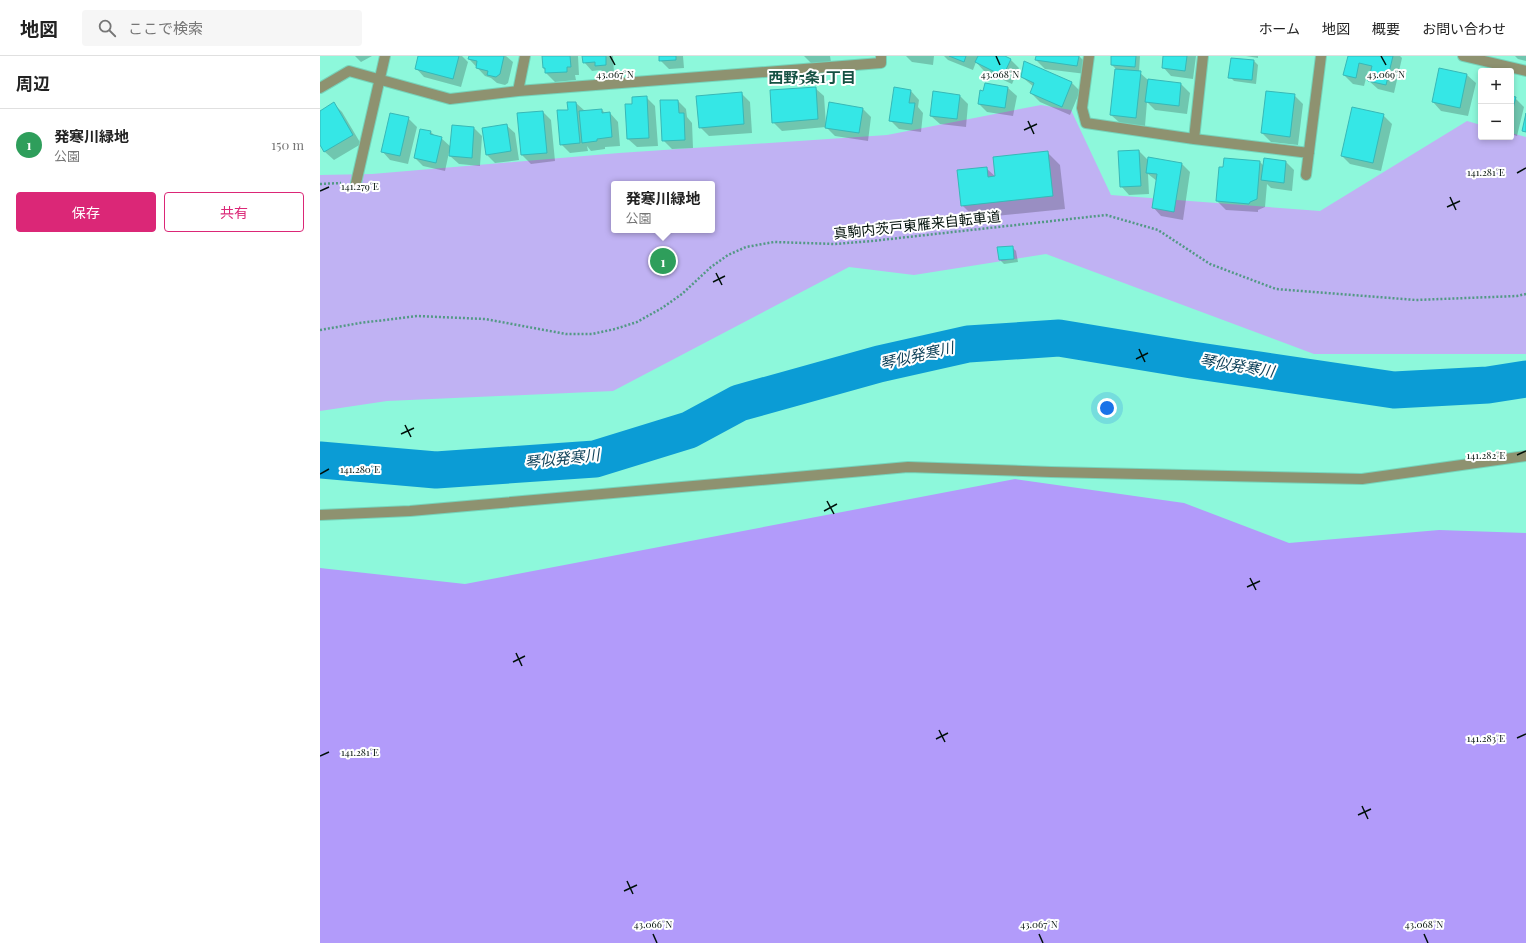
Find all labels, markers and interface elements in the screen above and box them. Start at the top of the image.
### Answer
search box [82,10,362,46]
text: 地図 [20,15,58,41]
icon: search [96,17,118,39]
text: ここで検索 [128,18,203,38]
text: ホーム [1258,19,1300,38]
text: 地図 [1322,19,1350,38]
text: 概要 [1372,19,1400,38]
text: お問い合わせ [1422,19,1506,38]
text: 43.067°N [596,67,634,81]
district label: 西野5条1丁目 [768,67,856,87]
text: 43.068°N [981,67,1019,81]
text: 43.069°N [1367,67,1405,81]
map controls [1478,68,1514,140]
button: + [1478,68,1514,104]
text: 周辺 [16,72,50,94]
button: − [1478,104,1514,140]
text: 発寒川緑地 [54,126,129,146]
text: 1 [27,136,31,153]
text: 150 m [271,136,304,153]
text: 公園 [54,147,80,164]
text: 141.281°E [1467,165,1505,179]
text: 141.279°E [341,179,379,193]
popup [611,181,715,233]
text: 発寒川緑地 [625,188,701,208]
button: 保存 [16,192,156,232]
button: 共有 [164,192,304,232]
street label: 真駒内茨戸東雁来自転車道 [832,206,1001,243]
text: 公園 [625,209,652,226]
pin: 1 [650,246,676,276]
water label: 琴似発寒川 [878,336,958,373]
water label: 琴似発寒川 [1199,349,1278,381]
your location [1097,398,1117,418]
water label: 琴似発寒川 [524,444,602,472]
text: 141.282°E [1467,448,1505,462]
text: 141.280°E [340,462,380,476]
text: 141.283°E [1467,731,1505,745]
text: 141.281°E [341,745,379,759]
text: 43.066°N [634,917,672,931]
text: 43.067°N [1020,917,1058,931]
text: 43.068°N [1405,917,1443,931]

